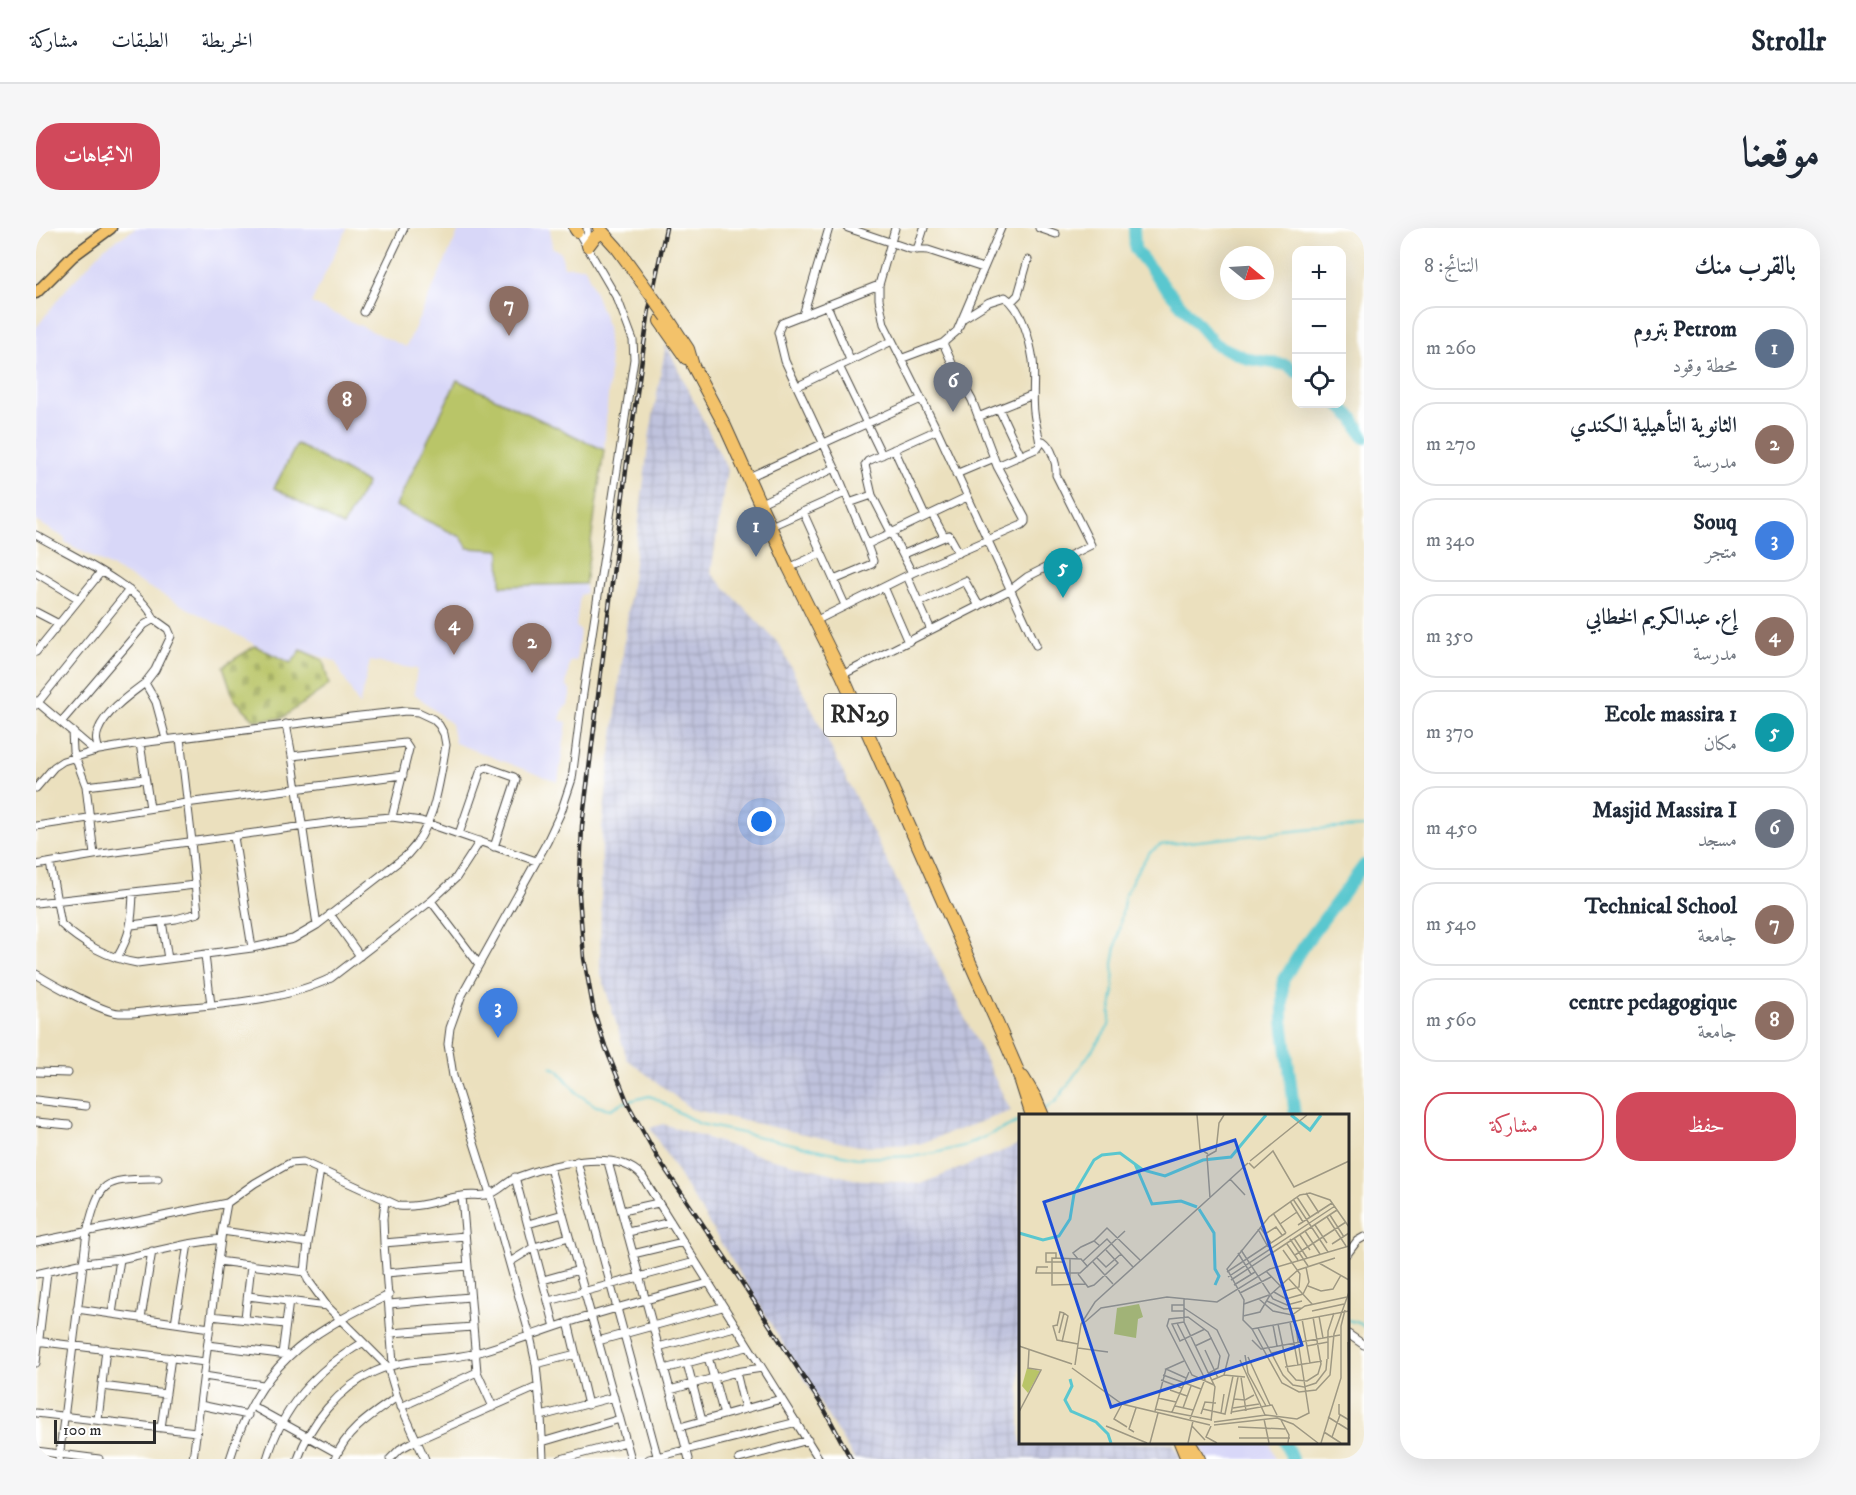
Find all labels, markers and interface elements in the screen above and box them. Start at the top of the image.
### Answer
text: Strollr [1751,24,1826,59]
text: مشاركة [30,28,78,54]
text: الطبقات [111,28,168,54]
text: الخريطة [201,28,253,54]
button: الاتجاهات [36,123,160,190]
text: موقعنا [1742,128,1820,180]
north arrow [1220,246,1274,300]
map controls [1292,246,1346,408]
button: + [1292,246,1346,300]
text: بالقرب منك [1694,250,1796,283]
text: النتائج: 8 [1424,254,1479,279]
pin: 7 [490,286,528,336]
button: − [1292,300,1346,354]
text: Petrom بتروم [1633,316,1737,343]
text: 260 m [1426,336,1476,361]
text: 1 [1771,336,1778,361]
button: locate [1292,354,1346,408]
text: محطة وقود [1672,354,1737,379]
pin: 6 [934,362,972,412]
pin: 8 [328,382,366,431]
text: الثانوية التأهيلية الكندي [1570,412,1737,439]
text: 270 m [1426,432,1476,457]
text: 2 [1770,432,1779,457]
text: مدرسة [1693,450,1737,475]
pin: 1 [736,508,776,557]
text: Souq [1693,509,1737,536]
text: 340 m [1426,528,1475,553]
text: 3 [1771,528,1778,553]
text: متجر [1705,540,1737,565]
pin: 5 [1044,548,1082,598]
text: إع. عبدالكريم الخطابي [1585,604,1737,631]
pin: 4 [434,606,474,655]
pin: 2 [512,624,552,673]
text: 350 m [1426,624,1474,649]
text: 4 [1769,624,1780,649]
text: مدرسة [1693,642,1737,667]
road number: RN29 [824,694,896,736]
text: Ecole massira 1 [1604,701,1737,728]
text: 370 m [1426,720,1474,745]
text: 5 [1770,720,1779,745]
text: مكان [1703,732,1737,757]
text: Masjid Massira I [1592,797,1737,824]
your location [747,807,776,836]
text: 450 m [1426,816,1477,841]
text: 6 [1769,816,1780,841]
text: مسجد [1698,828,1737,853]
text: Technical School [1585,893,1737,920]
text: 540 m [1426,912,1476,937]
text: 7 [1769,912,1780,937]
text: جامعة [1698,924,1737,949]
pin: 3 [478,988,518,1038]
text: centre pedagogique [1569,989,1737,1016]
text: 560 m [1426,1008,1476,1033]
text: 8 [1770,1008,1780,1033]
text: جامعة [1698,1020,1737,1045]
button: مشاركة [1424,1092,1604,1161]
button: حفظ [1616,1092,1796,1161]
inset map [1019,1114,1349,1444]
scale bar [54,1417,156,1444]
text: 100 m [63,1420,102,1440]

